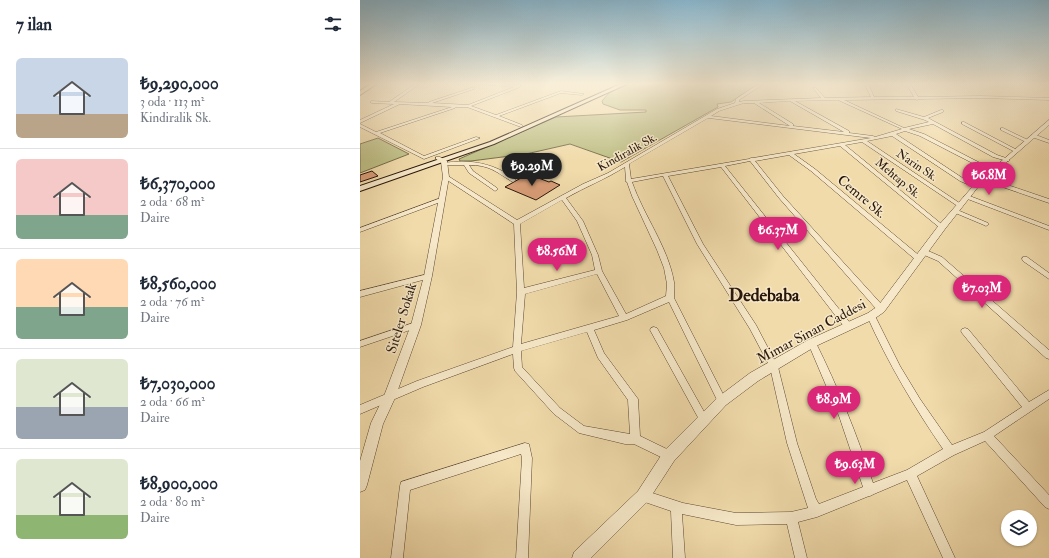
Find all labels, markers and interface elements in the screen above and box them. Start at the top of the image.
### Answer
icon: filters [322,13,344,35]
text: 7 ilan [16,14,52,35]
text: ₺9,290,000 [140,73,219,94]
icon: home [48,74,96,122]
text: 3 oda · 113 m² [140,94,205,110]
text: Kindiralik Sk. [140,110,211,126]
street label: Kindiralik Sk. [595,130,660,175]
street label: Narin Sk. [893,146,940,185]
pin: ₺9.29M [499,153,565,187]
street label: Mehtap Sk. [872,155,923,202]
text: ₺9.29M [511,158,553,174]
pin: ₺6.8M [961,162,1017,196]
text: ₺6.8M [971,167,1007,183]
street label: Cemre Sk. [834,171,890,222]
text: ₺6,370,000 [140,173,216,194]
icon: home [48,175,96,223]
text: 2 oda · 68 m² [140,194,205,210]
text: Daire [140,210,170,226]
pin: ₺6.37M [745,217,811,251]
text: ₺6.37M [758,222,798,238]
pin: ₺8.56M [524,238,590,272]
text: ₺8.56M [537,243,577,259]
text: ₺8,560,000 [140,273,216,294]
icon: home [48,275,96,323]
pin: ₺7.03M [949,275,1015,309]
street label: Siteler Sokak [383,280,420,356]
text: ₺7.03M [962,280,1002,296]
district label: Dedebaba [728,284,800,307]
text: 2 oda · 76 m² [140,294,204,310]
street label: Mimar Sinan Caddesi [754,295,869,367]
text: Daire [140,310,170,326]
text: ₺7,030,000 [140,373,215,394]
icon: home [48,375,96,423]
pin: ₺8.9M [806,386,862,420]
text: ₺8.9M [816,391,852,407]
text: 2 oda · 66 m² [140,394,205,410]
text: Daire [140,410,170,426]
pin: ₺9.63M [822,451,888,485]
text: ₺9.63M [835,456,875,472]
text: ₺8,900,000 [140,473,218,494]
icon: home [48,475,96,523]
text: 2 oda · 80 m² [140,494,205,510]
text: Daire [140,510,170,526]
map controls [1001,510,1037,546]
button: layers [1001,510,1037,546]

